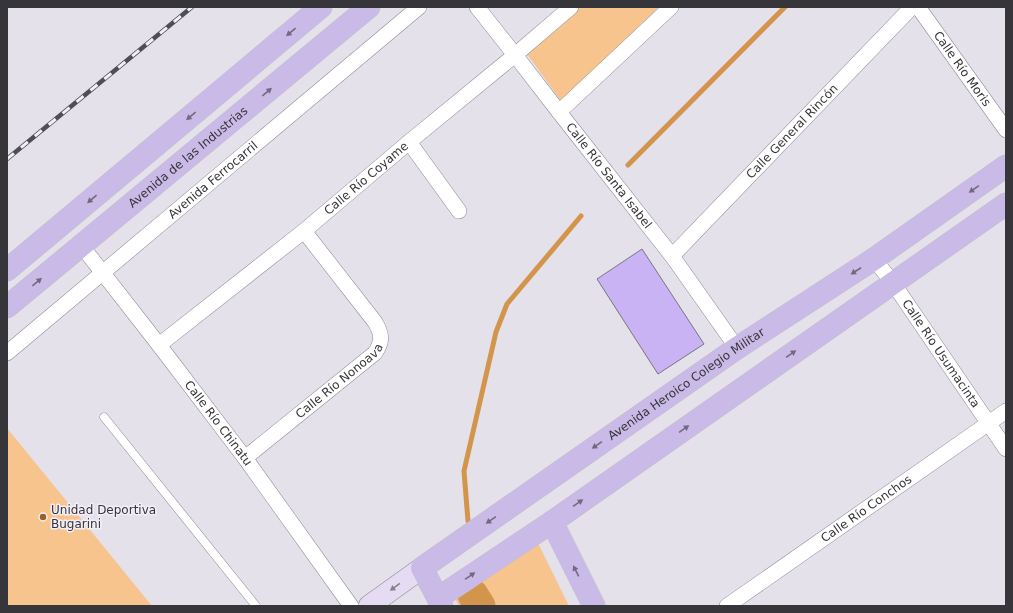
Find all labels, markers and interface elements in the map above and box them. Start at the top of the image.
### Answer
one-way arrow [286,28,296,37]
street label: Calle Río Moris [931,29,994,109]
street label: Calle General Rincón [743,81,841,182]
one-way arrow [261,87,272,96]
street label: Avenida de las Industrias [125,104,250,211]
one-way arrow [186,111,197,120]
street label: Calle Río Santa Isabel [563,120,655,231]
street label: Avenida Ferrocarril [165,138,261,222]
street label: Calle Río Coyame [321,139,411,218]
one-way arrow [969,185,979,193]
one-way arrow [86,195,97,204]
one-way arrow [851,267,861,275]
one-way arrow [32,277,42,286]
street label: Calle Río Usumacinta [899,297,983,410]
street label: Avenida Heroico Colegio Militar [605,325,767,443]
street label: Calle Río Nonoava [293,341,386,421]
one-way arrow [786,350,796,358]
street label: Calle Río Chinatu [182,378,255,468]
one-way arrow [679,425,690,433]
one-way arrow [592,441,603,449]
street label: Calle Río Conchos [818,472,914,545]
one-way arrow [573,500,583,508]
place label: Unidad Deportiva Bugarini [51,503,156,531]
marker: Unidad Deportiva Bugarini [38,512,48,522]
one-way arrow [486,516,496,524]
one-way arrow [573,565,579,577]
one-way arrow [465,572,475,580]
one-way arrow [390,583,401,591]

